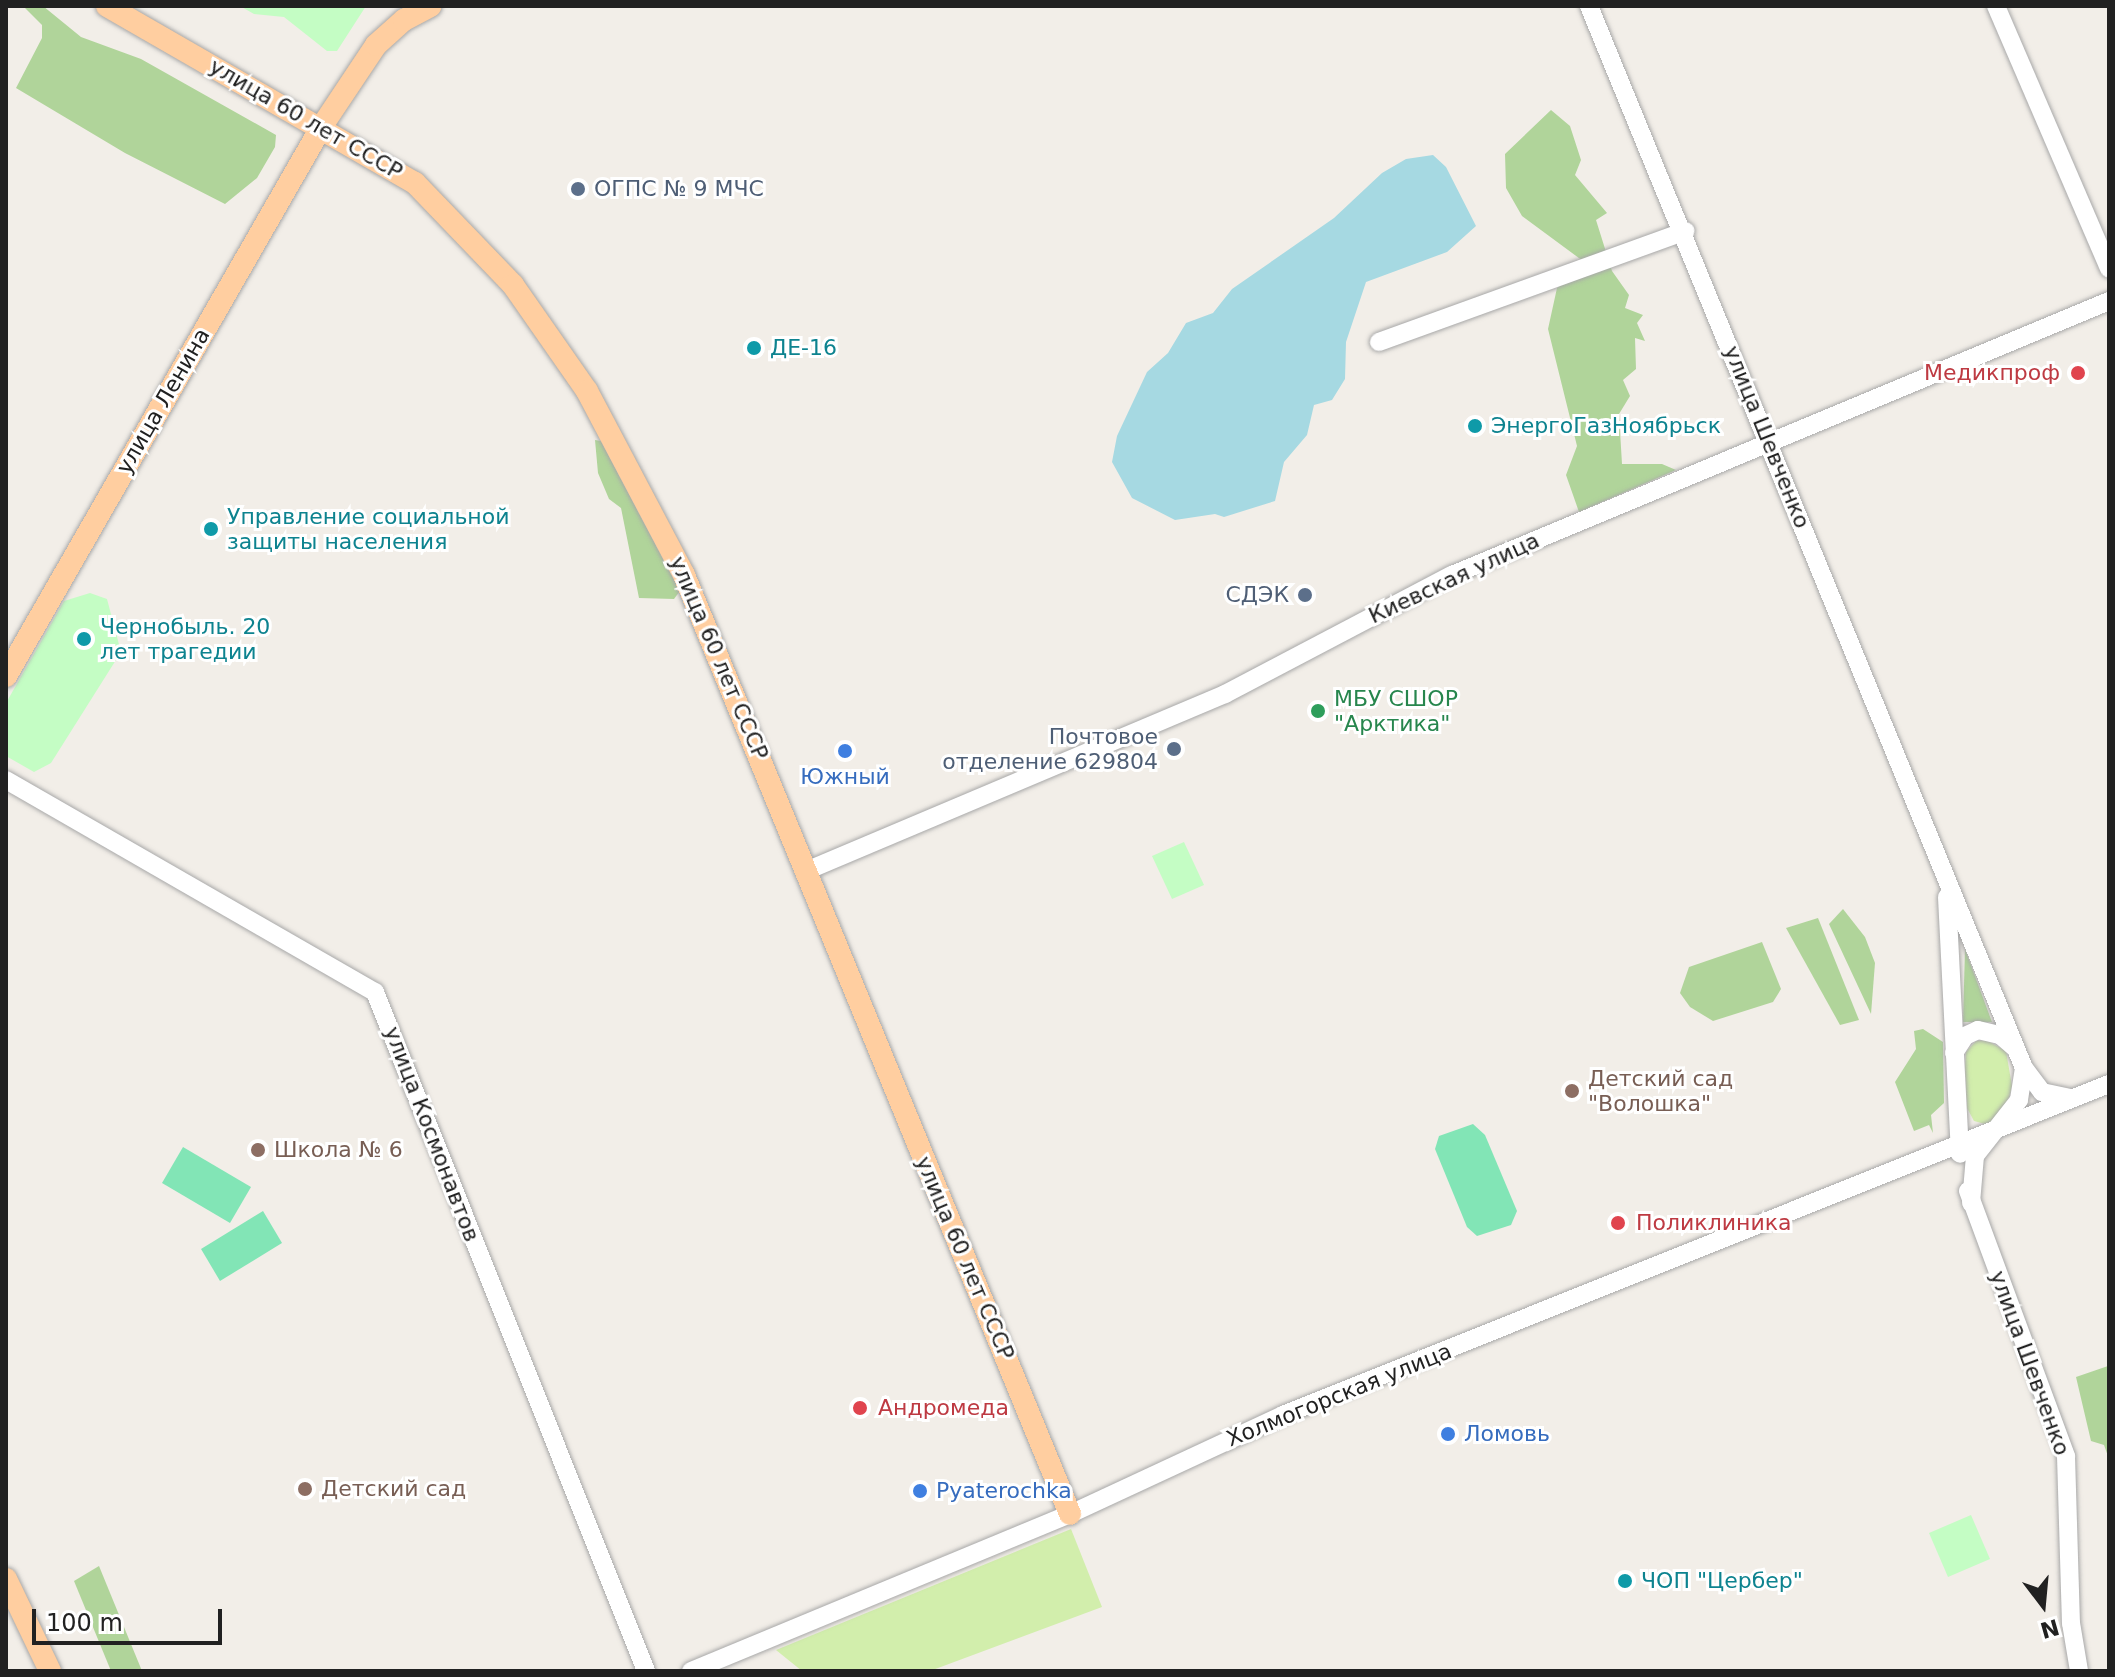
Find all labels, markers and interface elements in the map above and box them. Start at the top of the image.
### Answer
street label: улица 60 лет СССР [205,53,407,185]
place label: ОГПС № 9 МЧС [594,176,764,202]
marker: ОГПС № 9 МЧС [569,180,587,198]
street label: улица Ленина [111,324,215,478]
place label: ДЕ-16 [770,335,837,361]
marker: ДЕ-16 [745,339,763,357]
street label: улица Шевченко [1718,342,1816,532]
place label: Медикпроф [1924,360,2060,386]
marker: Медикпроф [2067,362,2089,384]
place label: ЭнергоГазНоябрьск [1491,413,1721,439]
marker: ЭнергоГазНоябрьск [1466,417,1484,435]
place label: Управление социальной защиты населения [227,503,509,554]
marker: Управление социальной защиты населения [202,520,220,538]
street label: Киевская улица [1364,527,1544,629]
street label: улица 60 лет СССР [664,552,774,764]
place label: СДЭК [1225,582,1289,608]
marker: СДЭК [1296,586,1314,604]
place label: Чернобыль. 20 лет трагедии [100,613,270,664]
marker: Чернобыль. 20 лет трагедии [75,630,93,648]
place label: МБУ СШОР "Арктика" [1334,685,1458,736]
marker: МБУ СШОР "Арктика" [1309,702,1327,720]
place label: Почтовое отделение 629804 [942,723,1158,774]
marker: Почтовое отделение 629804 [1165,740,1183,758]
marker: Южный [836,742,854,760]
place label: Южный [800,764,890,790]
street label: улица Космонавтов [379,1023,485,1245]
place label: Детский сад "Волошка" [1588,1065,1733,1116]
marker: Детский сад "Волошка" [1563,1082,1581,1100]
place label: Школа № 6 [274,1137,403,1163]
marker: Школа № 6 [249,1141,267,1159]
street label: улица 60 лет СССР [910,1152,1020,1364]
place label: Поликлиника [1636,1210,1791,1236]
marker: Поликлиника [1607,1212,1629,1234]
street label: улица Шевченко [1984,1267,2076,1459]
street label: Холмогорская улица [1223,1338,1455,1452]
place label: Андромеда [878,1395,1009,1421]
marker: Андромеда [849,1397,871,1419]
place label: Ломовь [1464,1421,1550,1447]
marker: Ломовь [1439,1425,1457,1443]
place label: Детский сад [321,1476,466,1502]
place label: Pyaterochka [936,1478,1072,1504]
marker: Детский сад [296,1480,314,1498]
marker: Pyaterochka [911,1482,929,1500]
north arrow [2003,1565,2083,1645]
place label: ЧОП "Цербер" [1641,1568,1803,1594]
marker: ЧОП "Цербер" [1616,1572,1634,1590]
scale bar [36,1593,226,1643]
text: 100 m [46,1609,123,1637]
text: N [2037,1614,2062,1643]

